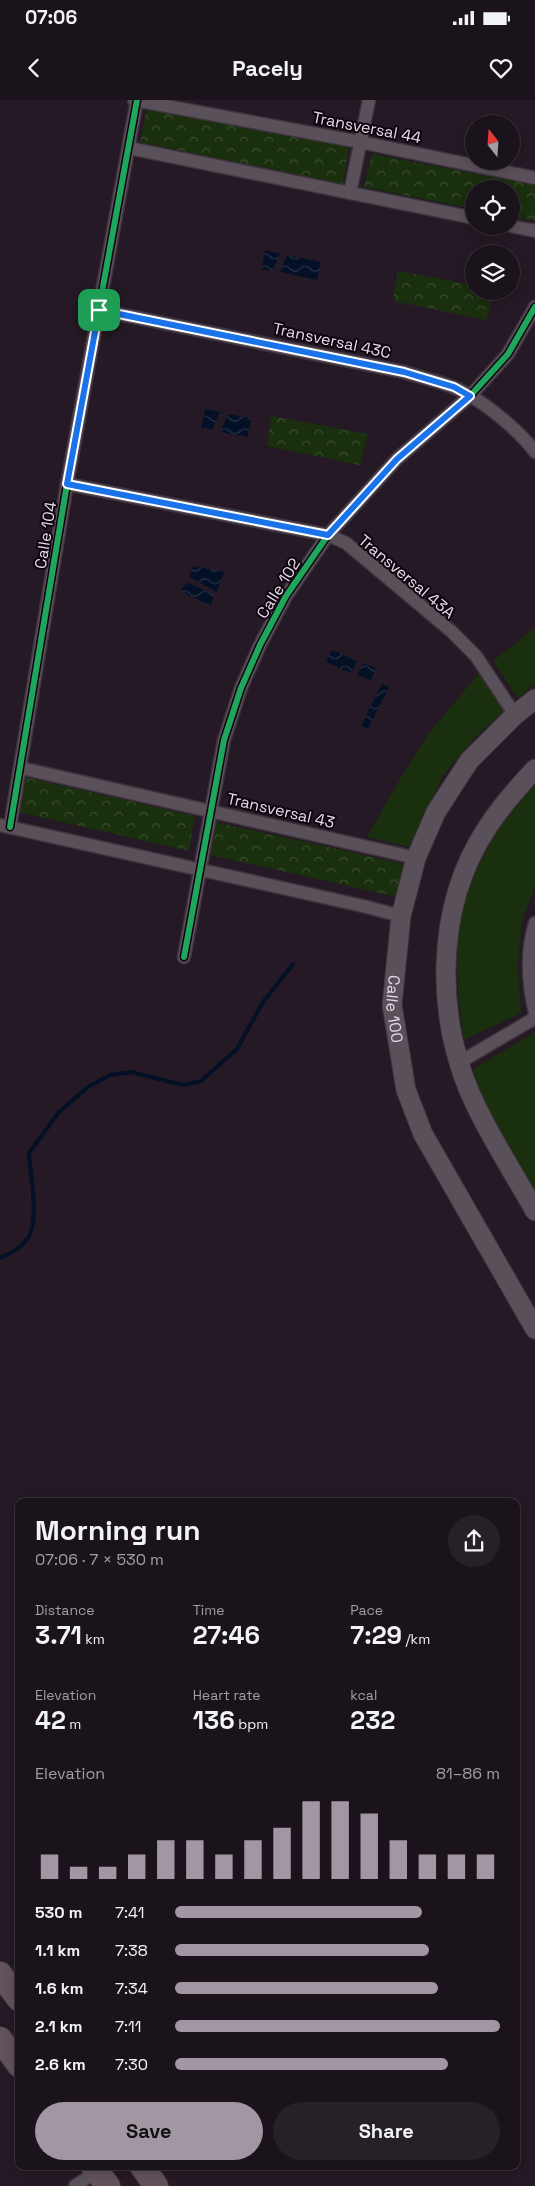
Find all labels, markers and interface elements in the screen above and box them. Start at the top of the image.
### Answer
text: 07:06 [25,5,77,30]
icon: back [20,54,48,82]
text: Pacely [232,54,303,82]
icon: heart [487,54,515,82]
street label: Transversal 44 [311,107,423,148]
north arrow [465,115,520,170]
map controls [465,115,520,300]
button: locate [465,180,520,235]
button: layers [465,245,520,300]
pin [78,289,120,331]
icon: arrive [85,296,113,324]
street label: Transversal 43C [271,318,393,363]
street label: Calle 104 [30,500,61,570]
street label: Transversal 43A [354,530,459,623]
street label: Calle 102 [252,554,305,622]
street label: Transversal 43 [225,788,337,833]
street label: Calle 100 [381,974,408,1044]
text: Morning run [35,1512,200,1548]
button: share [448,1515,500,1567]
text: 07:06 · 7 × 530 m [35,1549,164,1570]
text: Distance [35,1601,95,1619]
text: Time [193,1601,225,1619]
text: Pace [350,1601,383,1619]
text: 3.71 [35,1619,82,1651]
text: 27:46 [193,1619,260,1651]
text: 7:29 [350,1619,402,1651]
text: km [82,1630,105,1648]
text: /km [402,1630,430,1648]
text: Elevation [35,1686,96,1704]
text: Heart rate [193,1686,261,1704]
text: kcal [350,1686,377,1704]
text: 42 [35,1704,66,1736]
text: 136 [193,1704,235,1736]
text: 232 [350,1704,395,1736]
text: m [66,1715,81,1733]
text: bpm [235,1715,268,1733]
text: Elevation [35,1763,105,1784]
text: 81–86 m [436,1763,500,1784]
text: 530 m [35,1902,82,1923]
text: 7:41 [115,1902,144,1923]
text: 1.1 km [35,1940,80,1961]
text: 7:38 [115,1940,148,1961]
text: 1.6 km [35,1978,83,1999]
text: 7:34 [115,1978,148,1999]
text: 2.1 km [35,2016,82,2037]
text: 7:11 [115,2016,141,2037]
text: 2.6 km [35,2054,86,2075]
text: 7:30 [115,2054,148,2075]
button: Save [35,2102,263,2160]
button: Share [273,2102,500,2160]

